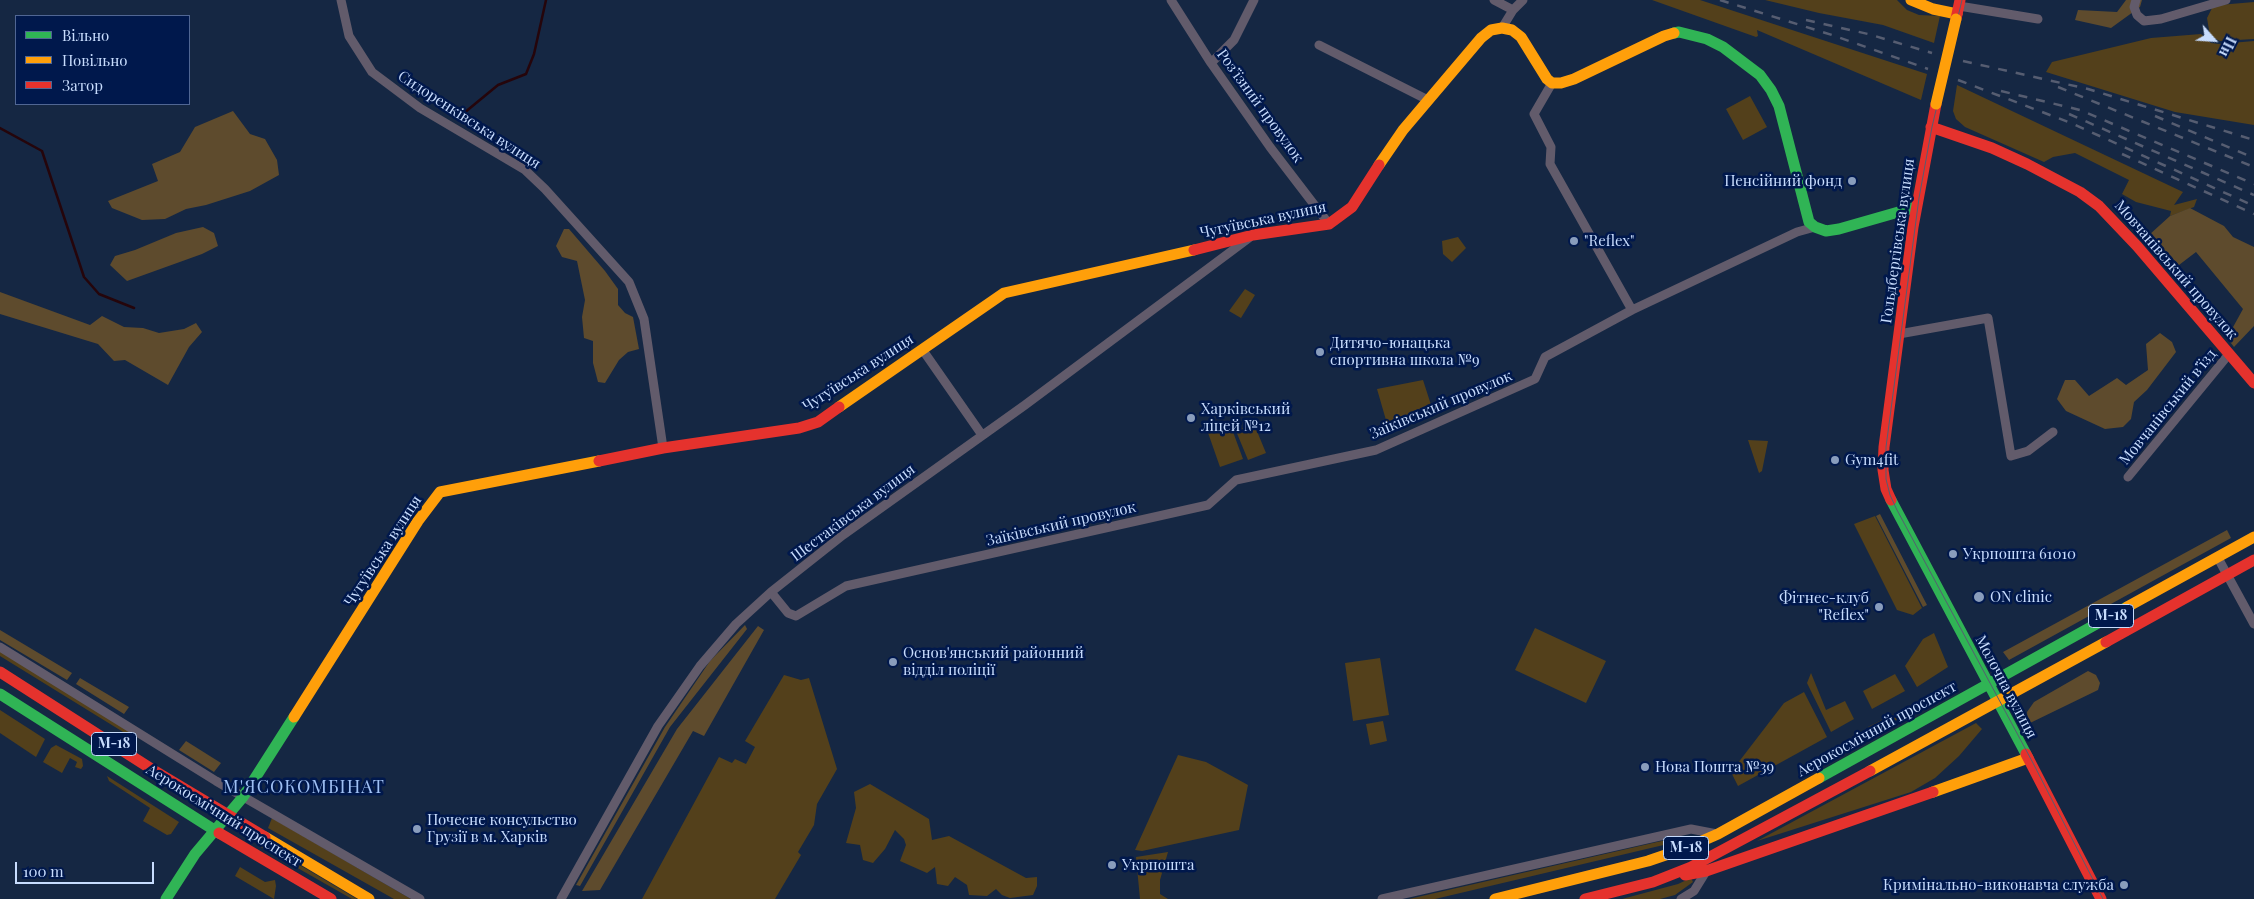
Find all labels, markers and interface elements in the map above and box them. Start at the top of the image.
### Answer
legend [15,15,190,105]
north arrow [2189,15,2239,65]
text: Вільно [62,25,109,45]
text: Пн [2215,34,2241,60]
street label: Роз’їзний провулок [1213,46,1307,166]
text: Повільно [62,50,128,70]
street label: Сидоренківська вулиця [394,67,544,173]
text: Затор [62,75,103,95]
street label: Гольдбергівська вулиця [1878,157,1918,325]
place label: Пенсійний фонд [1724,172,1842,190]
marker: Пенсійний фонд [1846,175,1858,187]
street label: Мовчанівський провулок [2111,197,2241,343]
street label: Чугуївська вулиця [1198,198,1328,242]
place label: "Reflex" [1584,232,1635,250]
marker: "Reflex" [1568,235,1580,247]
street label: Чугуївська вулиця [799,330,917,416]
place label: Дитячо-юнацька спортивна школа №9 [1330,334,1480,369]
street label: Мовчанівський в’їзд [2116,345,2220,469]
marker: Дитячо-юнацька спортивна школа №9 [1314,346,1326,358]
street label: Заїківський провулок [1367,367,1515,443]
place label: Харківський ліцей №12 [1201,400,1290,435]
marker: Харківський ліцей №12 [1185,412,1197,424]
place label: Gym4fit [1845,451,1898,469]
marker: Gym4fit [1829,454,1841,466]
street label: Шестаківська вулиця [787,460,919,566]
street label: Чугуївська вулиця [340,492,426,610]
street label: Заїківський провулок [985,498,1137,550]
place label: Укрпошта 61010 [1963,545,2076,563]
marker: Укрпошта 61010 [1947,548,1959,560]
place label: ON clinic [1990,588,2052,606]
place label: Фітнес-клуб "Reflex" [1779,589,1869,624]
marker: ON clinic [1972,590,1986,604]
marker: Фітнес-клуб "Reflex" [1873,601,1885,613]
road number: М-18 [2088,604,2134,628]
street label: Молочна вулиця [1971,632,2041,742]
place label: Основ'янський районний відділ поліції [903,644,1084,679]
marker: Основ'янський районний відділ поліції [887,656,899,668]
street label: Аерокосмічний проспект [1794,678,1960,780]
road number: М-18 [92,732,136,756]
place label: Нова Пошта №39 [1655,758,1774,776]
street label: Аерокосмічний проспект [143,761,305,871]
marker: Нова Пошта №39 [1639,761,1651,773]
district label: М'ЯСОКОМБІНАТ [221,776,387,798]
place label: Почесне консульство Грузії в м. Харків [427,811,577,846]
marker: Почесне консульство Грузії в м. Харків [411,823,423,835]
road number: М-18 [1664,836,1708,860]
scale bar [18,852,156,884]
place label: Укрпошта [1122,856,1194,874]
marker: Укрпошта [1106,859,1118,871]
text: 100 m [23,861,64,881]
place label: Кримінально-виконавча служба [1883,876,2114,894]
marker: Кримінально-виконавча служба [2118,879,2130,891]

